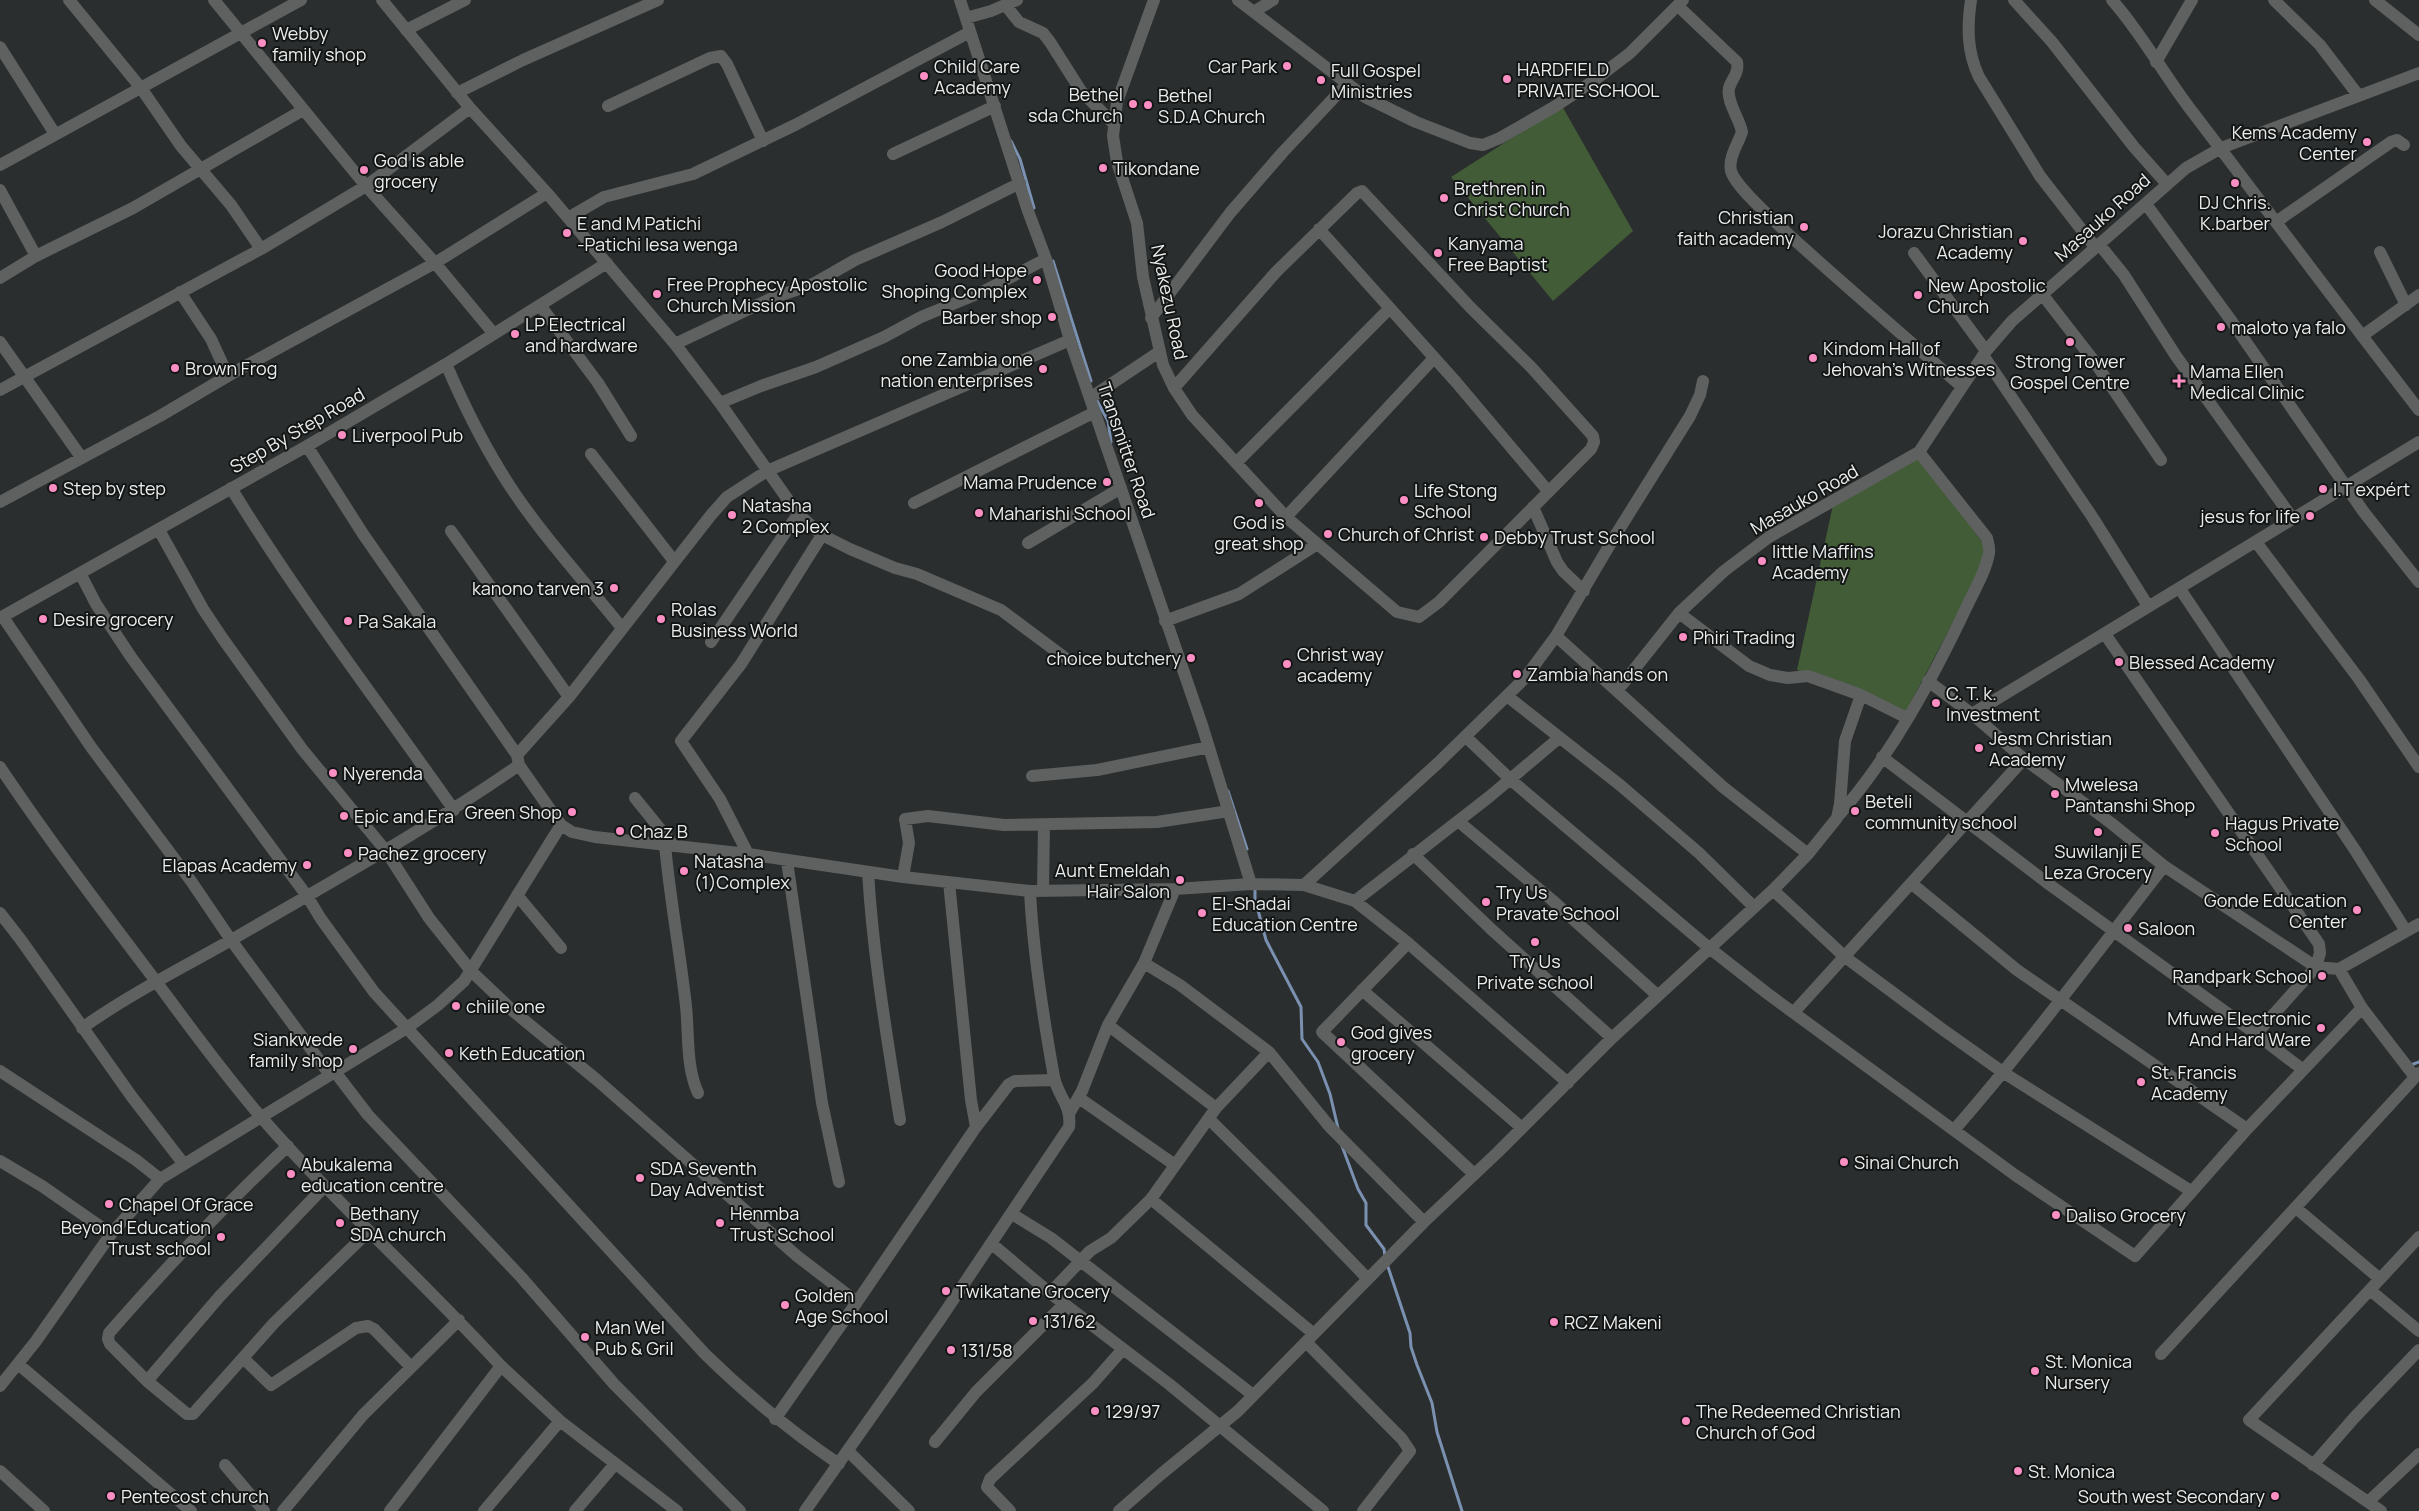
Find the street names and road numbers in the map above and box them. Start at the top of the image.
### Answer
street label: Masauko Road [2049,168,2155,266]
street label: Nyakezu Road [1146,242,1194,362]
street label: Transmitter Road [1093,379,1161,521]
street label: Step By Step Road [225,382,369,478]
street label: Masauko Road [1746,458,1862,540]

